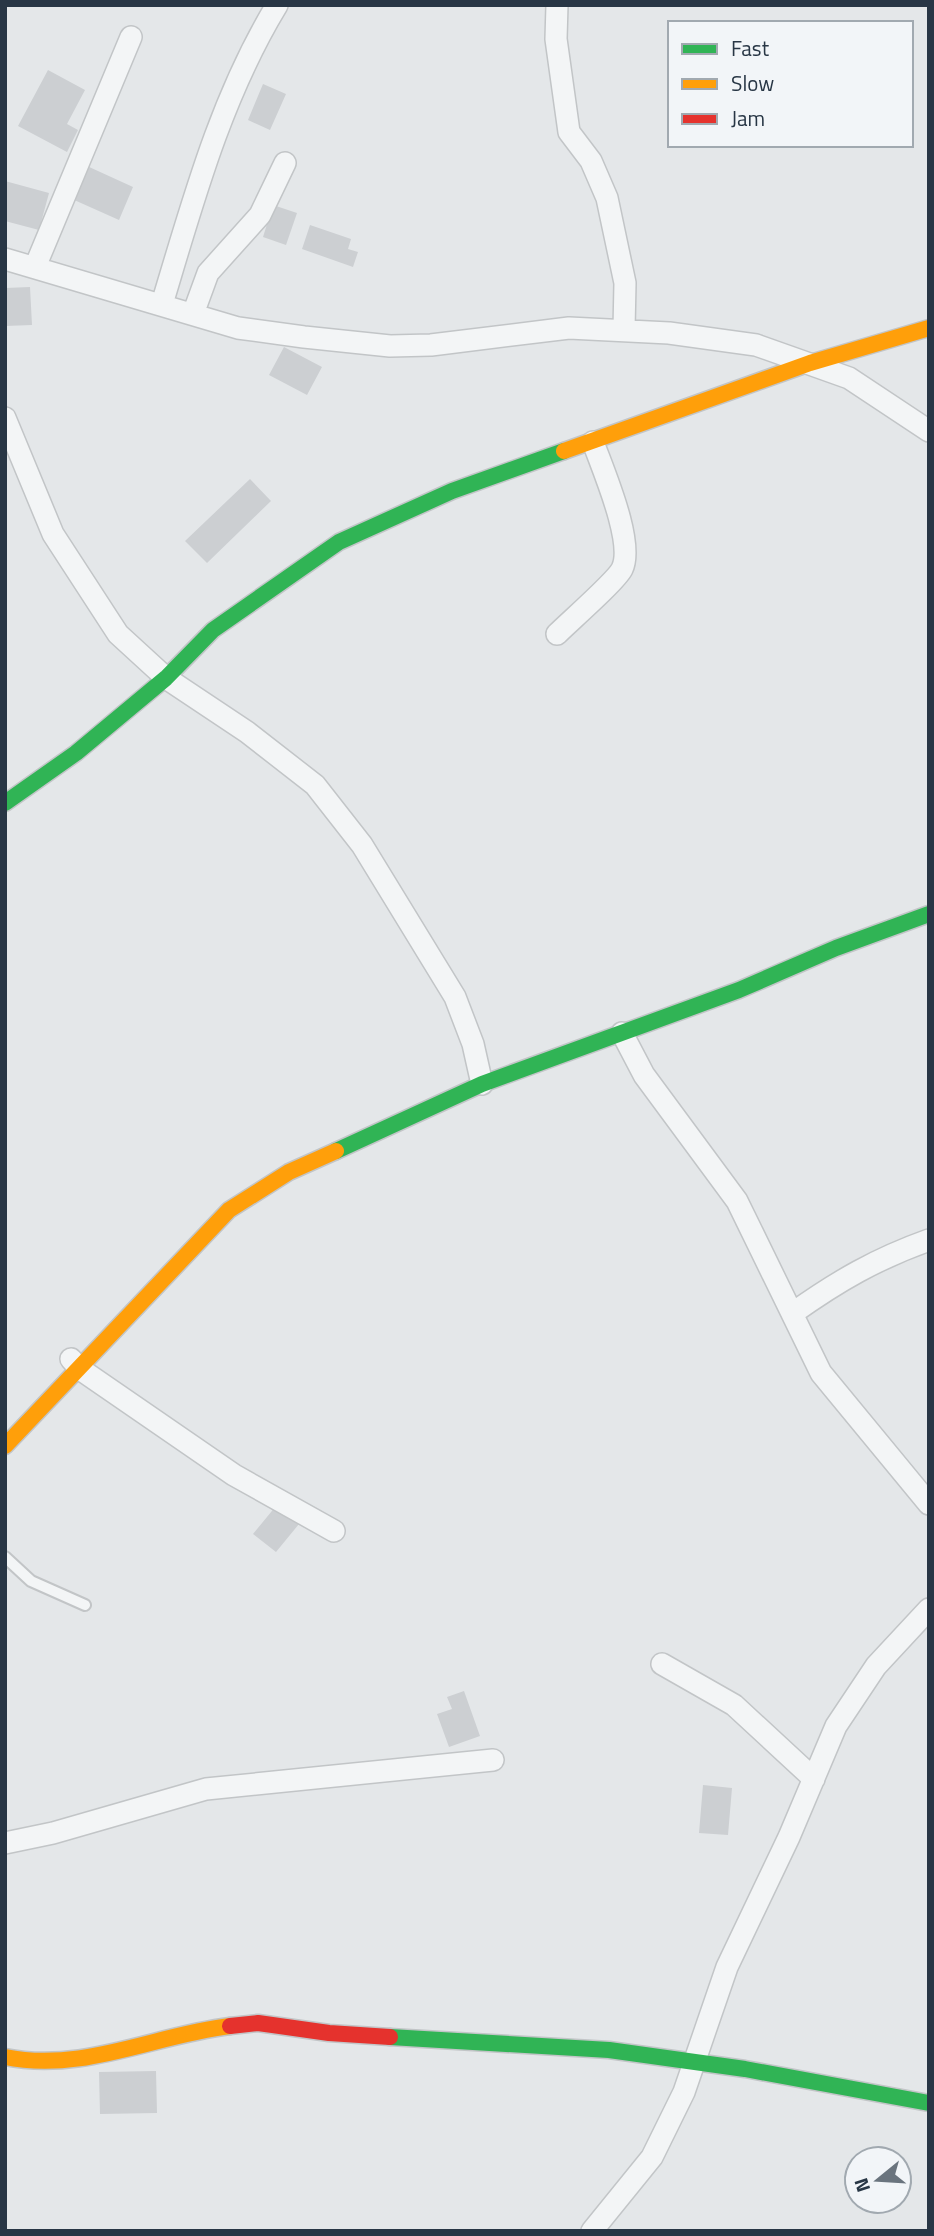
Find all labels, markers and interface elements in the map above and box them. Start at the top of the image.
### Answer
legend [668,21,913,147]
text: Fast [731,32,770,64]
text: Slow [731,67,774,99]
text: Jam [731,102,765,134]
north arrow [843,2145,913,2215]
text: N [846,2175,877,2196]

